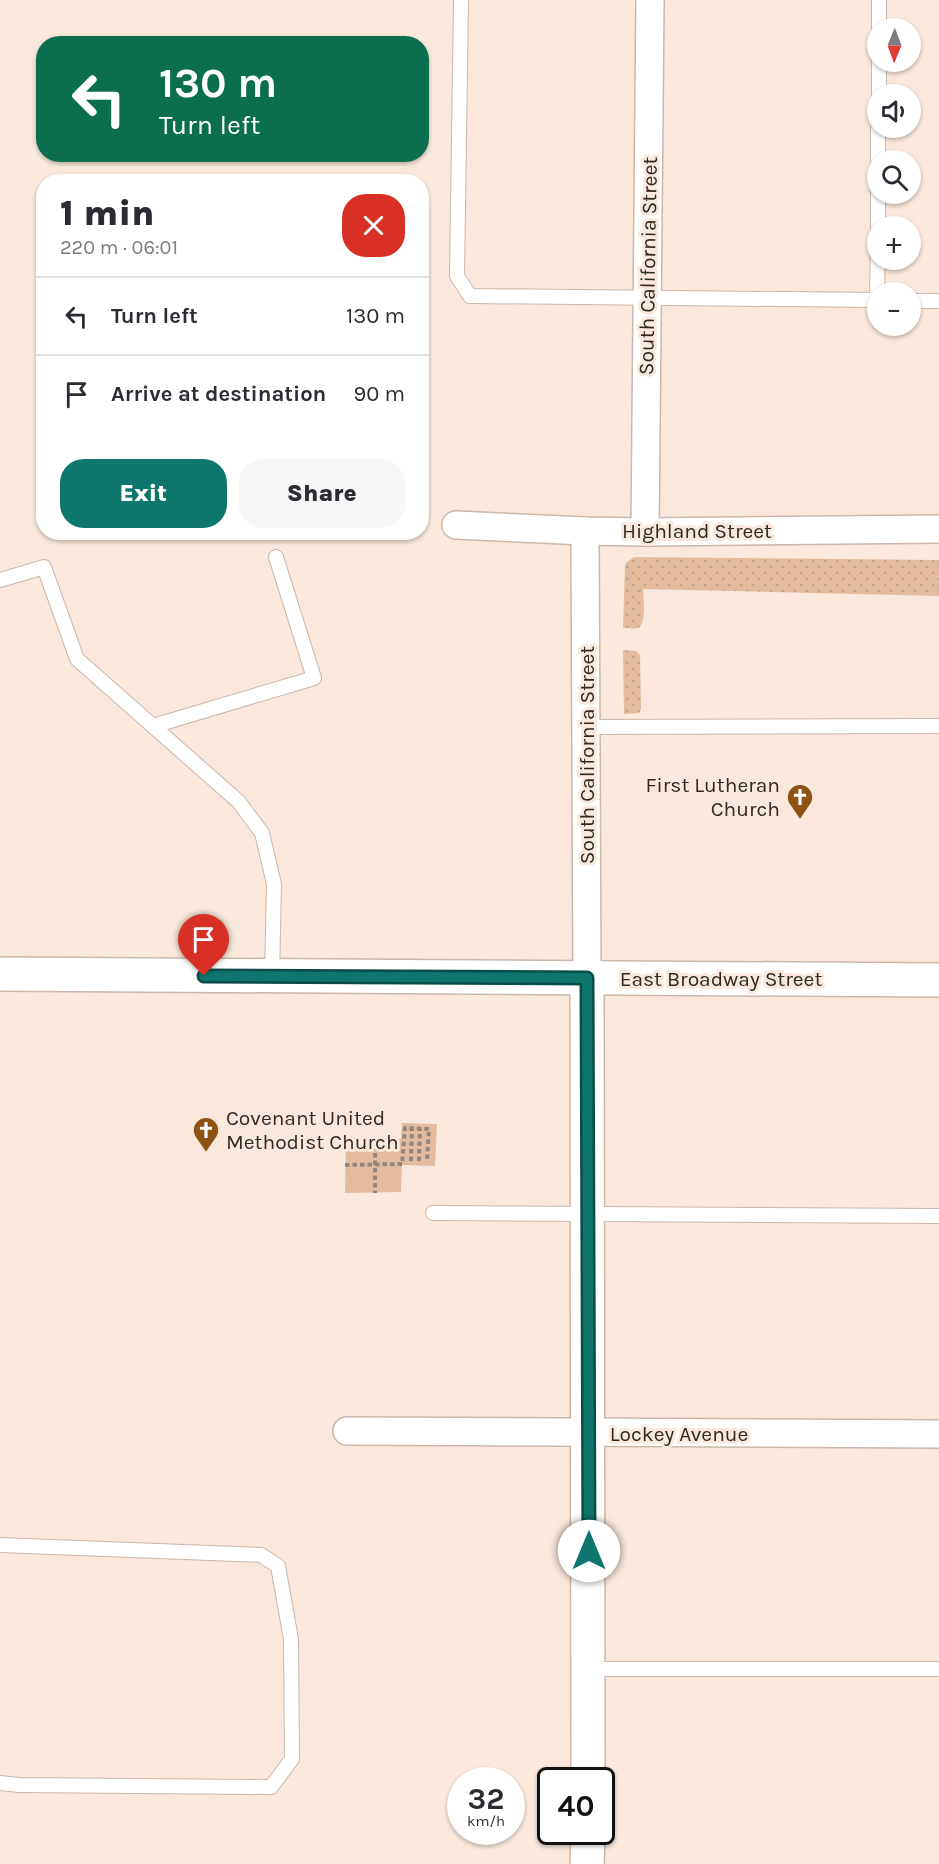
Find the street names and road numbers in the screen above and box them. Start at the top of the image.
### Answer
street label: South California Street [634,157,662,375]
street label: Highland Street [622,519,772,543]
street label: South California Street [575,646,599,864]
street label: East Broadway Street [620,967,822,991]
street label: Lockey Avenue [610,1422,748,1446]

